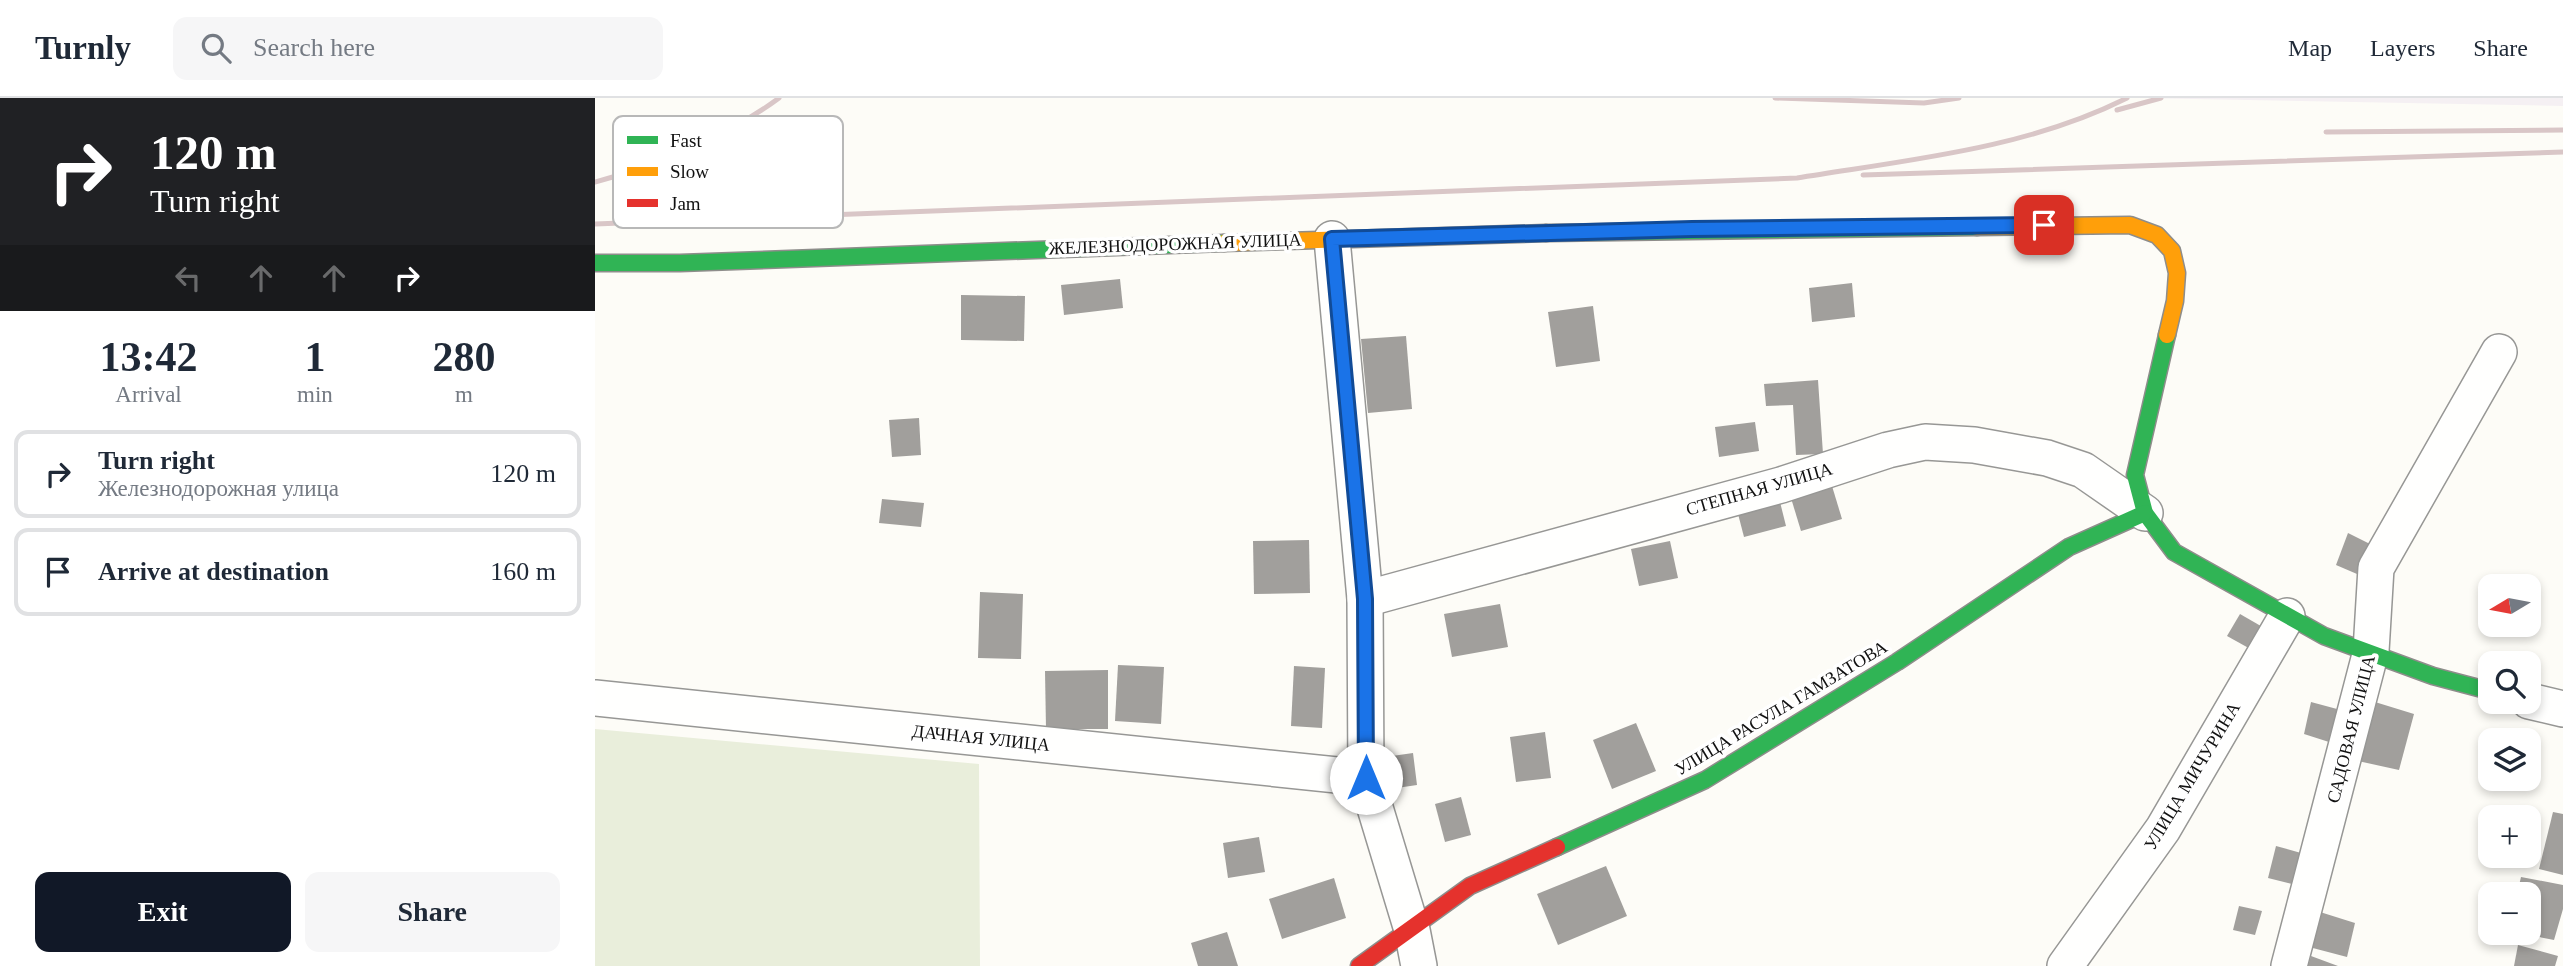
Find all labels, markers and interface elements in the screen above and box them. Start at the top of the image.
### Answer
search box [173,17,663,80]
icon: search [197,29,235,67]
text: Turnly [35,30,131,66]
text: Search here [253,33,375,62]
text: Map [2288,35,2332,61]
text: Layers [2370,35,2435,61]
text: Share [2473,35,2528,61]
legend [613,116,843,228]
text: 120 m [150,125,277,180]
icon: right [35,126,126,217]
text: Fast [670,130,702,151]
text: Slow [670,161,709,182]
text: Turn right [150,183,280,219]
text: Jam [670,193,701,214]
pin [2014,195,2074,255]
icon: arrive [2025,206,2063,244]
street label: ЖЕЛЕЗНОДОРОЖНАЯ УЛИЦА [1048,230,1302,258]
icon: left [169,259,207,297]
icon: ahead [242,259,280,297]
icon: ahead [315,259,353,297]
icon: right [388,259,426,297]
text: 13:42 [100,334,198,380]
text: 1 [304,334,325,380]
text: 280 [432,334,495,380]
text: Arrival [115,382,182,407]
text: min [297,382,333,407]
text: m [455,382,473,407]
text: Turn right [98,446,215,475]
icon: right [39,455,77,493]
text: 120 m [490,459,556,488]
street label: СТЕПНАЯ УЛИЦА [1683,459,1835,519]
text: Железнодорожная улица [98,476,339,501]
icon: arrive [39,553,77,591]
text: Arrive at destination [98,557,329,586]
text: 160 m [490,557,556,586]
north arrow [2478,574,2541,637]
map controls [2478,574,2541,945]
street label: УЛИЦА РАСУЛА ГАМЗАТОВА [1671,637,1891,779]
button: search [2478,651,2541,714]
street label: САДОВАЯ УЛИЦА [2323,653,2379,805]
street label: УЛИЦА МИЧУРИНА [2140,698,2244,854]
street label: ДАЧНАЯ УЛИЦА [911,721,1051,755]
button: layers [2478,728,2541,791]
position arrow [1329,741,1403,815]
button: + [2478,805,2541,868]
button: Exit [35,872,291,952]
button: Share [305,872,560,952]
button: − [2478,882,2541,945]

